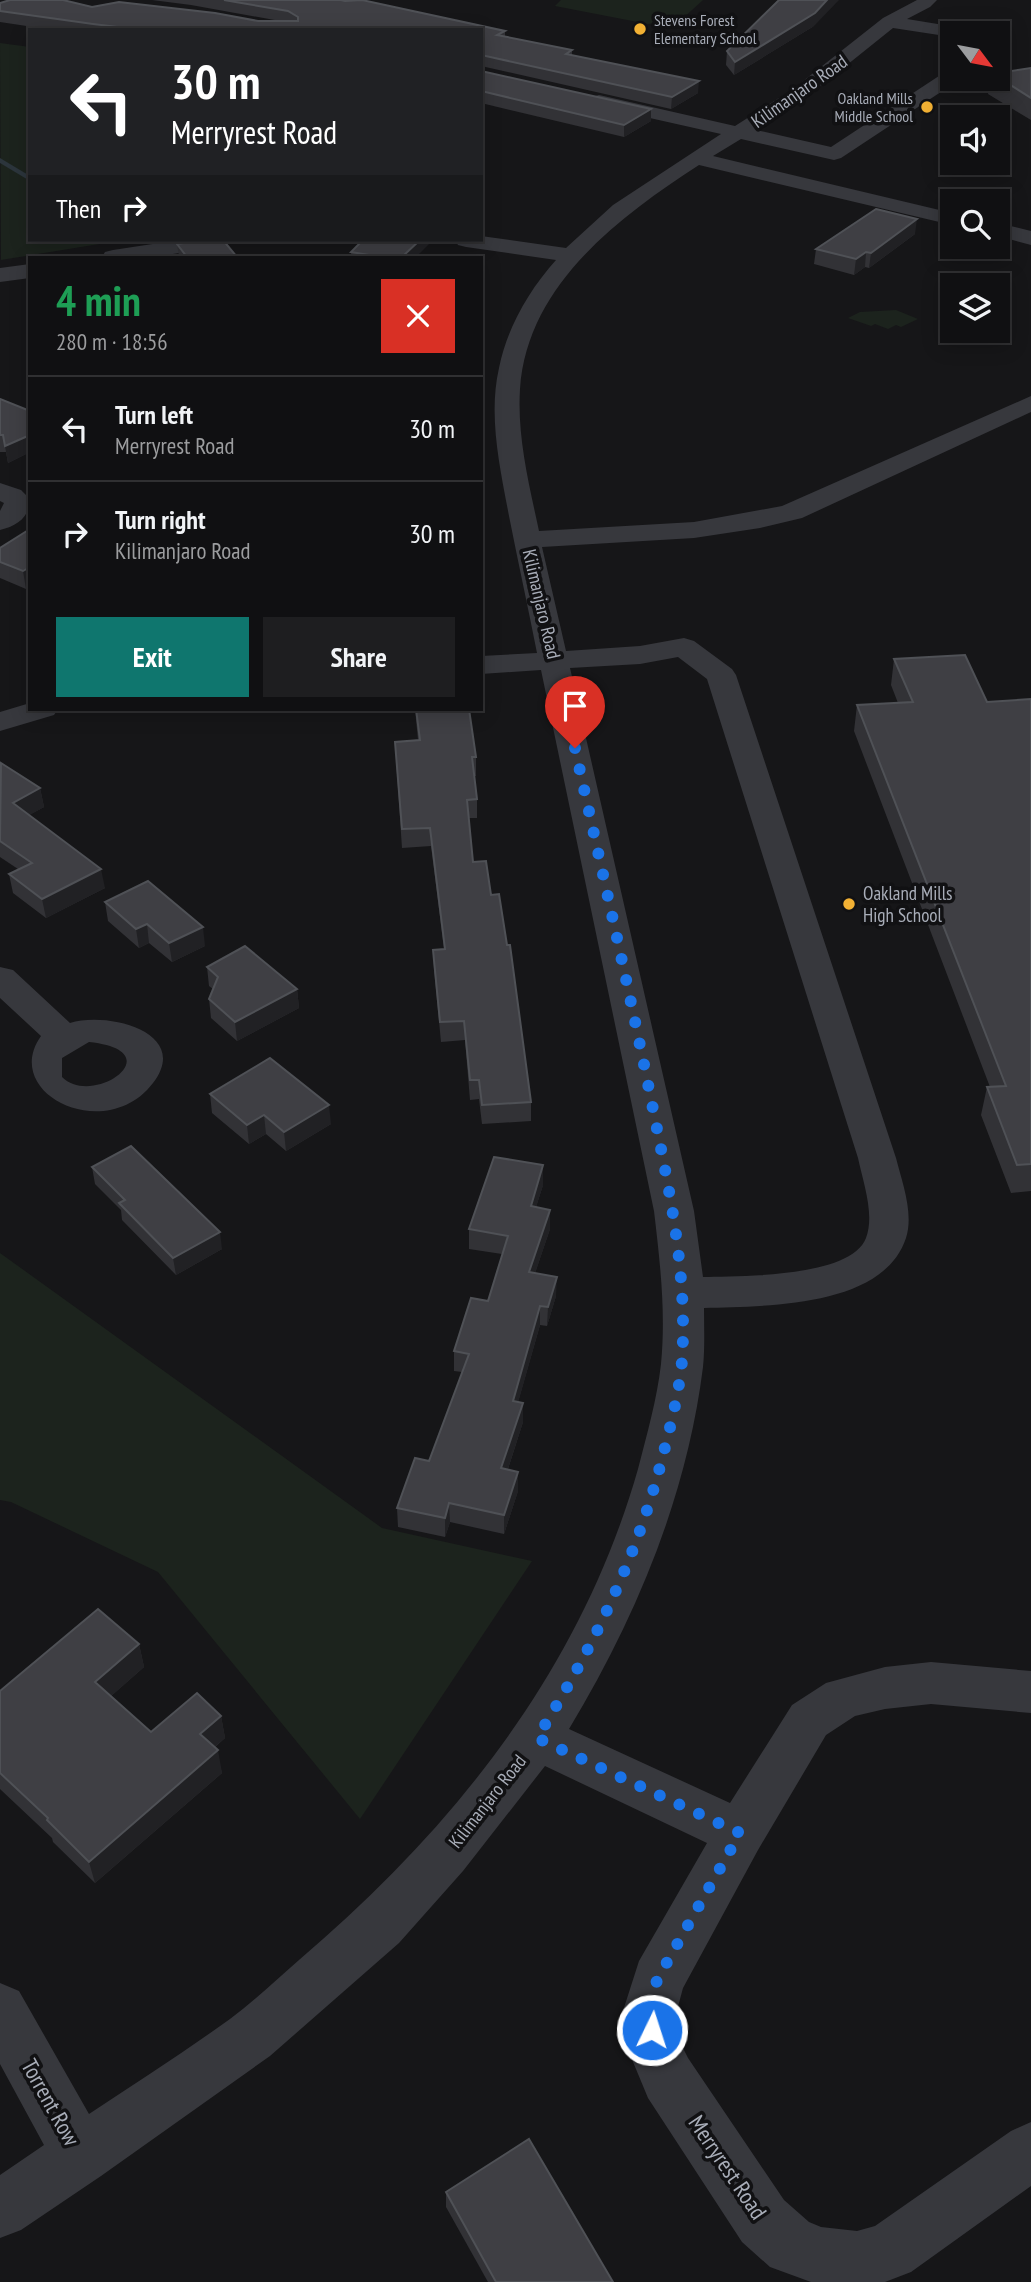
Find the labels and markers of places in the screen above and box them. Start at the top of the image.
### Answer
place label: Stevens Forest Elementary School [654,10,757,48]
marker: Stevens Forest Elementary School [632,21,648,37]
place label: Oakland Mills Middle School [835,88,913,126]
marker: Oakland Mills Middle School [919,99,935,115]
pin [545,676,605,748]
place label: Oakland Mills High School [863,881,953,927]
marker: Oakland Mills High School [841,896,857,912]

